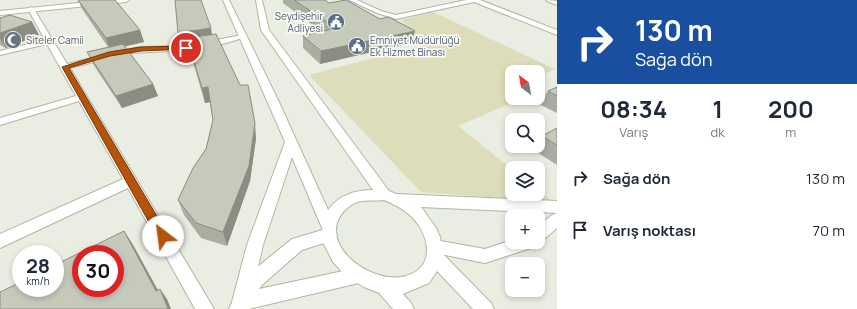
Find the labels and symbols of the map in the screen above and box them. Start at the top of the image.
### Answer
place label: Seydişehir Adliyesi [275,9,323,35]
public building icon: Seydişehir Adliyesi [326,12,346,32]
mosque icon: Siteler Camii [3,30,23,50]
pin [169,31,203,65]
place label: Siteler Camii [26,33,84,47]
place label: Emniyet Müdürlüğü Ek Hizmet Binası [370,33,459,59]
public building icon: Emniyet Müdürlüğü Ek Hizmet Binası [347,36,367,56]
north arrow [505,65,545,105]
position arrow [142,215,184,257]
speed limit sign: 30 [72,245,124,297]

